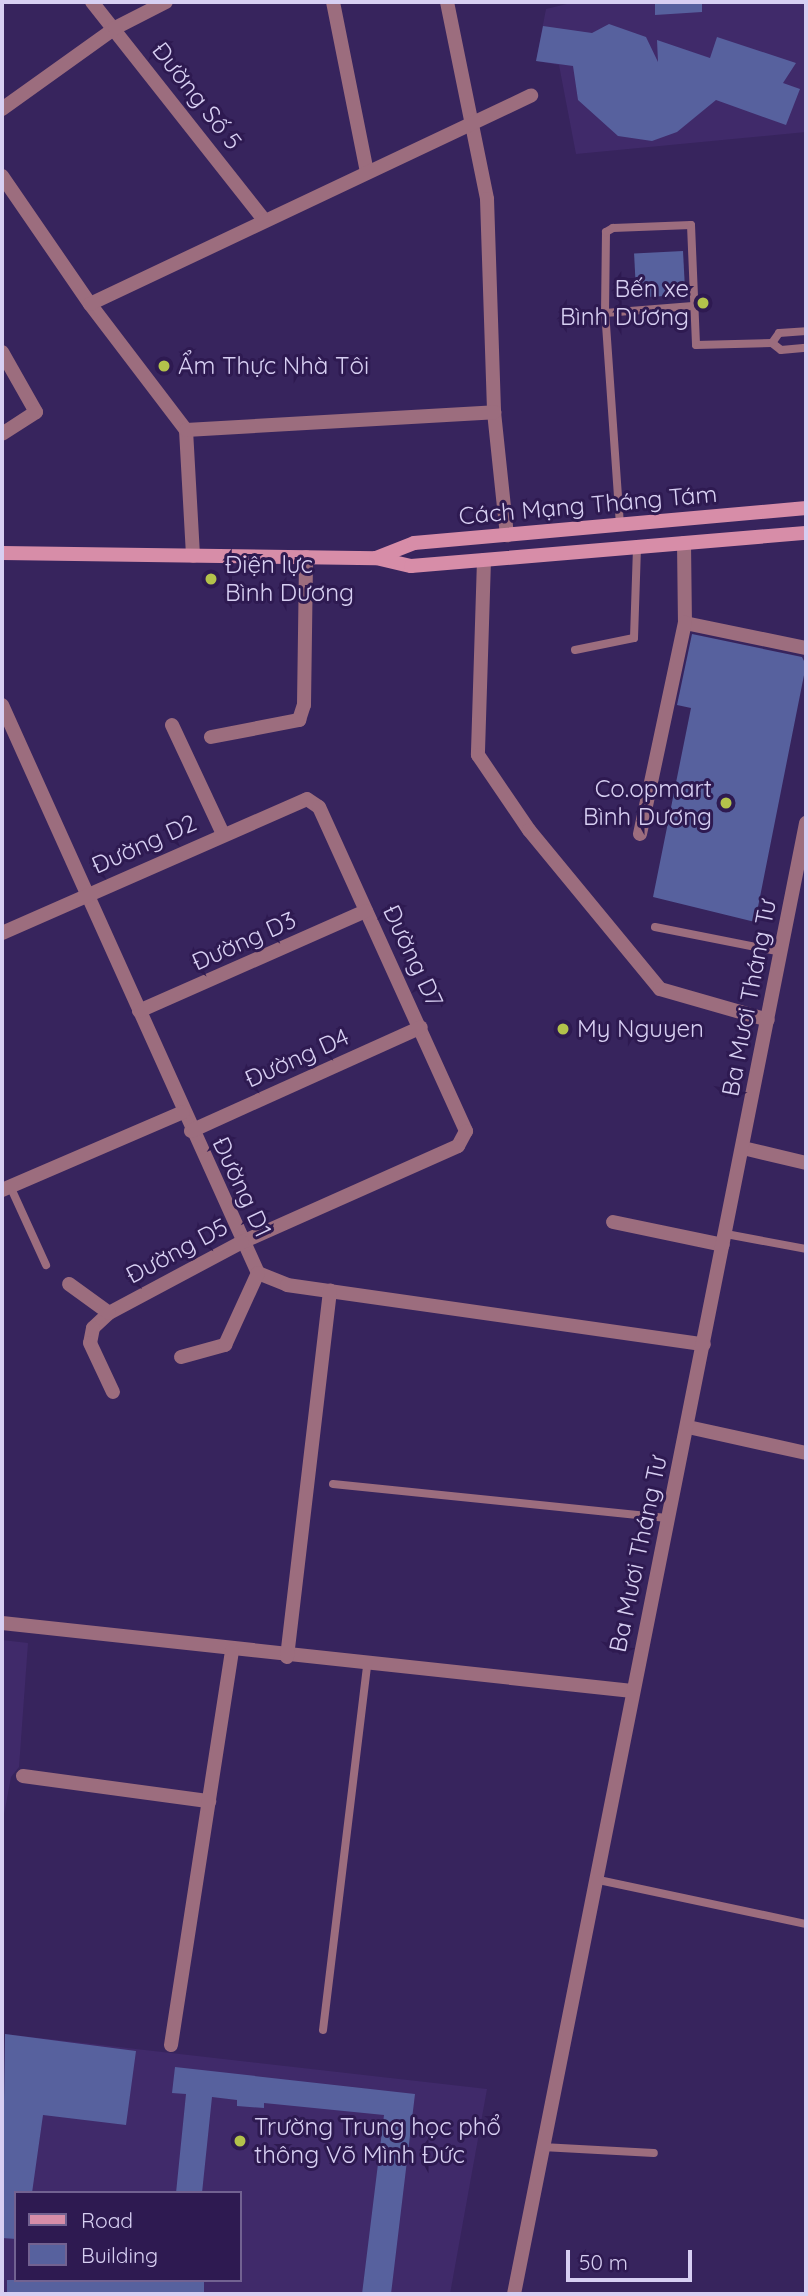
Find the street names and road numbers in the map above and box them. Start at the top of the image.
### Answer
street label: Đường Số 5 [146,37,248,155]
street label: Cách Mạng Tháng Tám [458,479,718,531]
street label: Đường D2 [87,808,201,880]
street label: Ba Mươi Tháng Tư [716,897,782,1099]
street label: Đường D7 [377,900,449,1012]
street label: Đường D3 [188,905,300,977]
street label: Đường D4 [241,1022,353,1094]
street label: Đường D1 [206,1132,278,1242]
street label: Đường D5 [121,1212,233,1290]
street label: Ba Mươi Tháng Tư [603,1453,673,1655]

